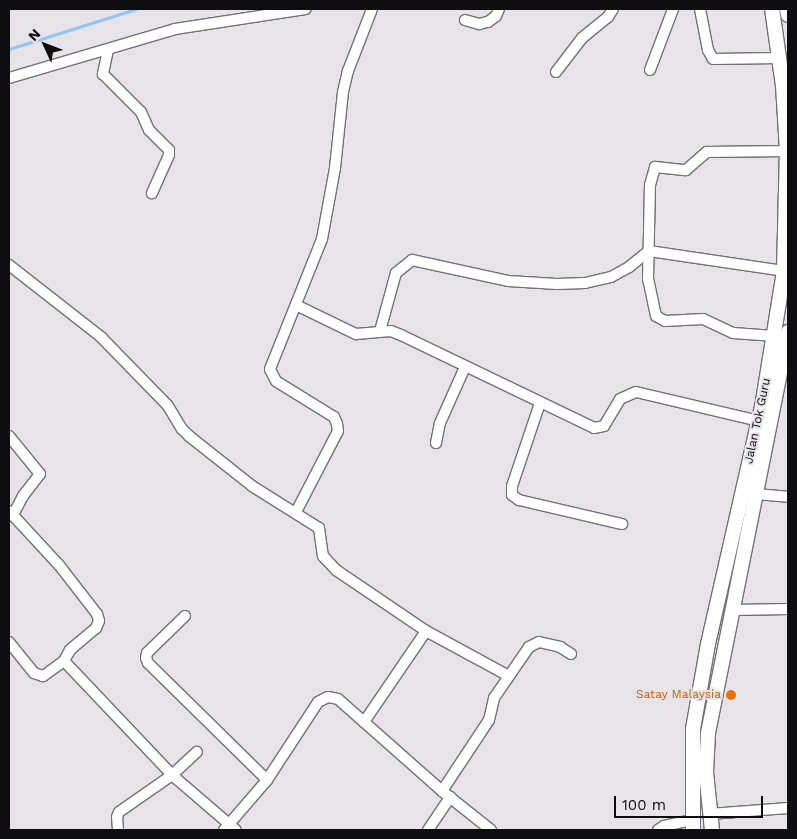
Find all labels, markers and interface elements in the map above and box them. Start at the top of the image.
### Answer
north arrow [20,20,70,70]
text: N [25,26,43,44]
street label: Jalan Tok Guru [742,377,774,465]
place label: Satay Malaysia [636,688,721,702]
marker: Satay Malaysia [725,689,737,701]
scale bar [617,786,766,818]
text: 100 m [622,796,666,814]

